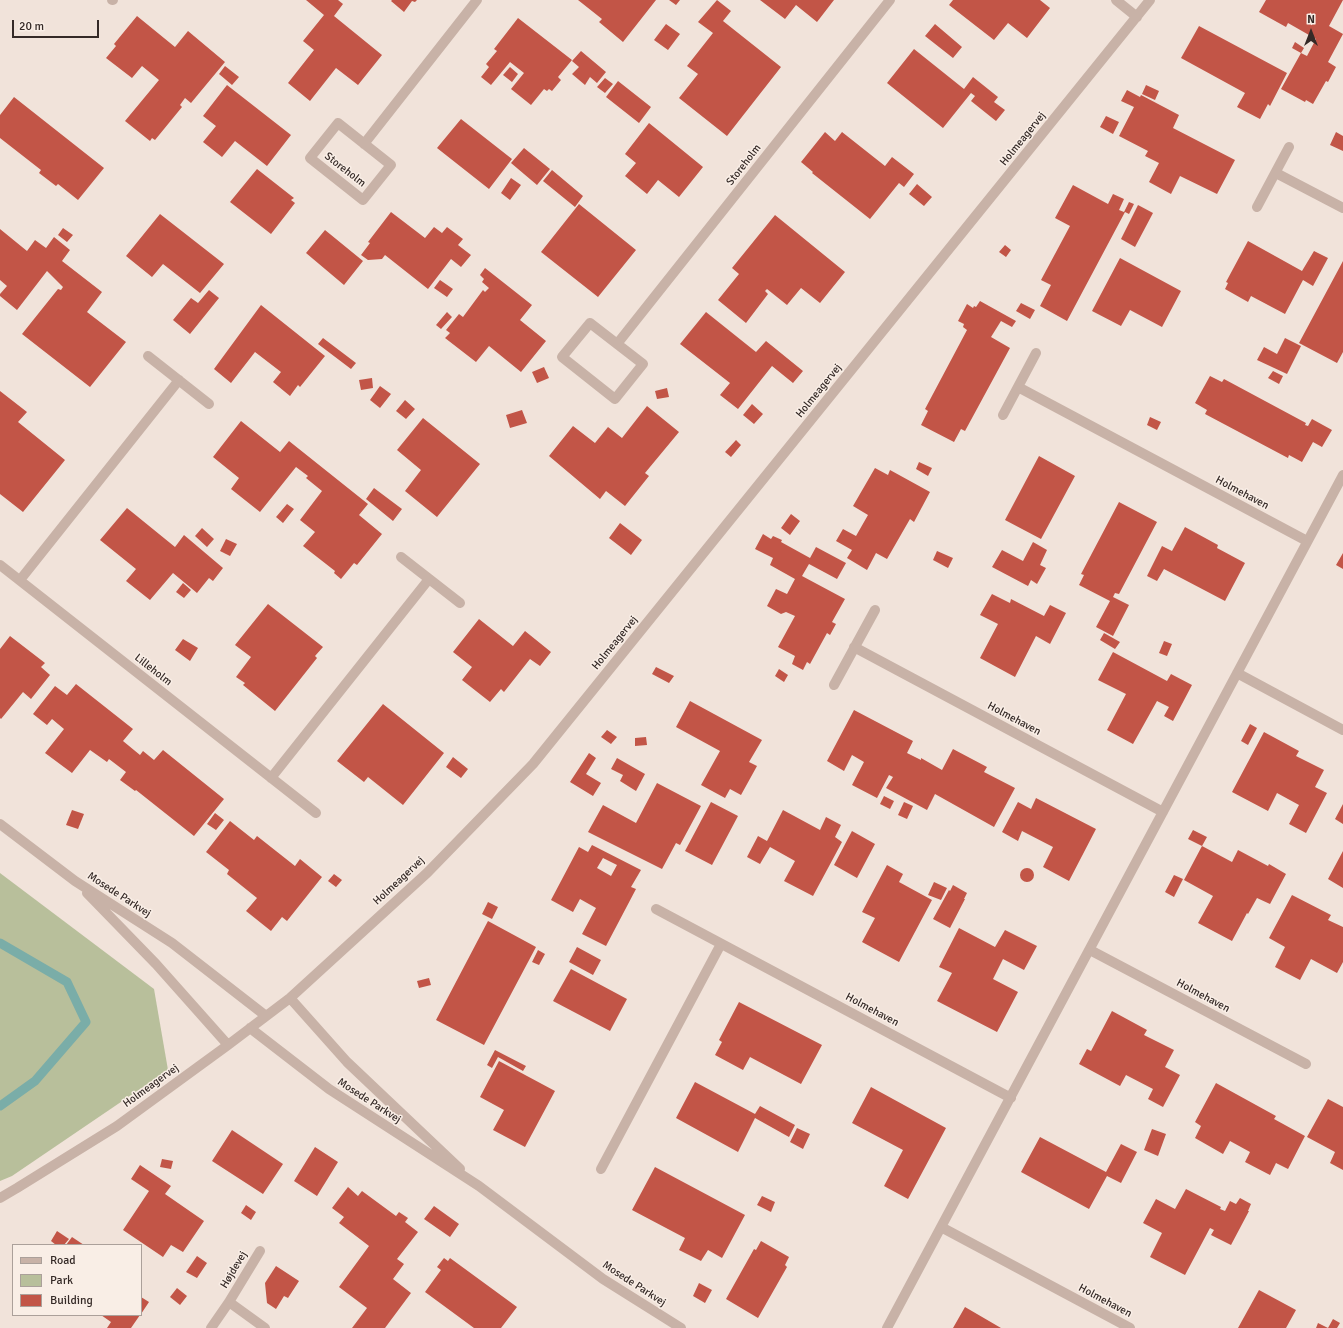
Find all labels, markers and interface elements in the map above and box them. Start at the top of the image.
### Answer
scale bar [14,12,101,38]
north arrow [1291,12,1331,52]
text: N [1307,13,1315,26]
text: 20 m [19,19,44,34]
street label: Holmeagervej [997,109,1049,169]
street label: Storeholm [724,142,764,188]
street label: Storeholm [322,150,368,190]
street label: Holmeagervej [793,361,845,421]
street label: Holmehaven [1213,473,1271,513]
street label: Holmeagervej [589,613,641,673]
street label: Lilleholm [132,651,174,689]
street label: Holmehaven [985,699,1043,739]
street label: Holmeagervej [371,854,427,908]
street label: Mosede Parkvej [85,870,153,920]
street label: Holmehaven [1174,976,1232,1016]
street label: Holmehaven [843,990,901,1030]
street label: Holmeagervej [121,1061,181,1111]
street label: Mosede Parkvej [335,1076,403,1126]
legend [12,1244,142,1316]
street label: Højdevej [218,1249,250,1291]
text: Road [50,1253,76,1268]
street label: Mosede Parkvej [600,1259,668,1309]
text: Park [50,1273,73,1288]
street label: Holmehaven [1076,1281,1134,1321]
text: Building [50,1293,93,1308]

